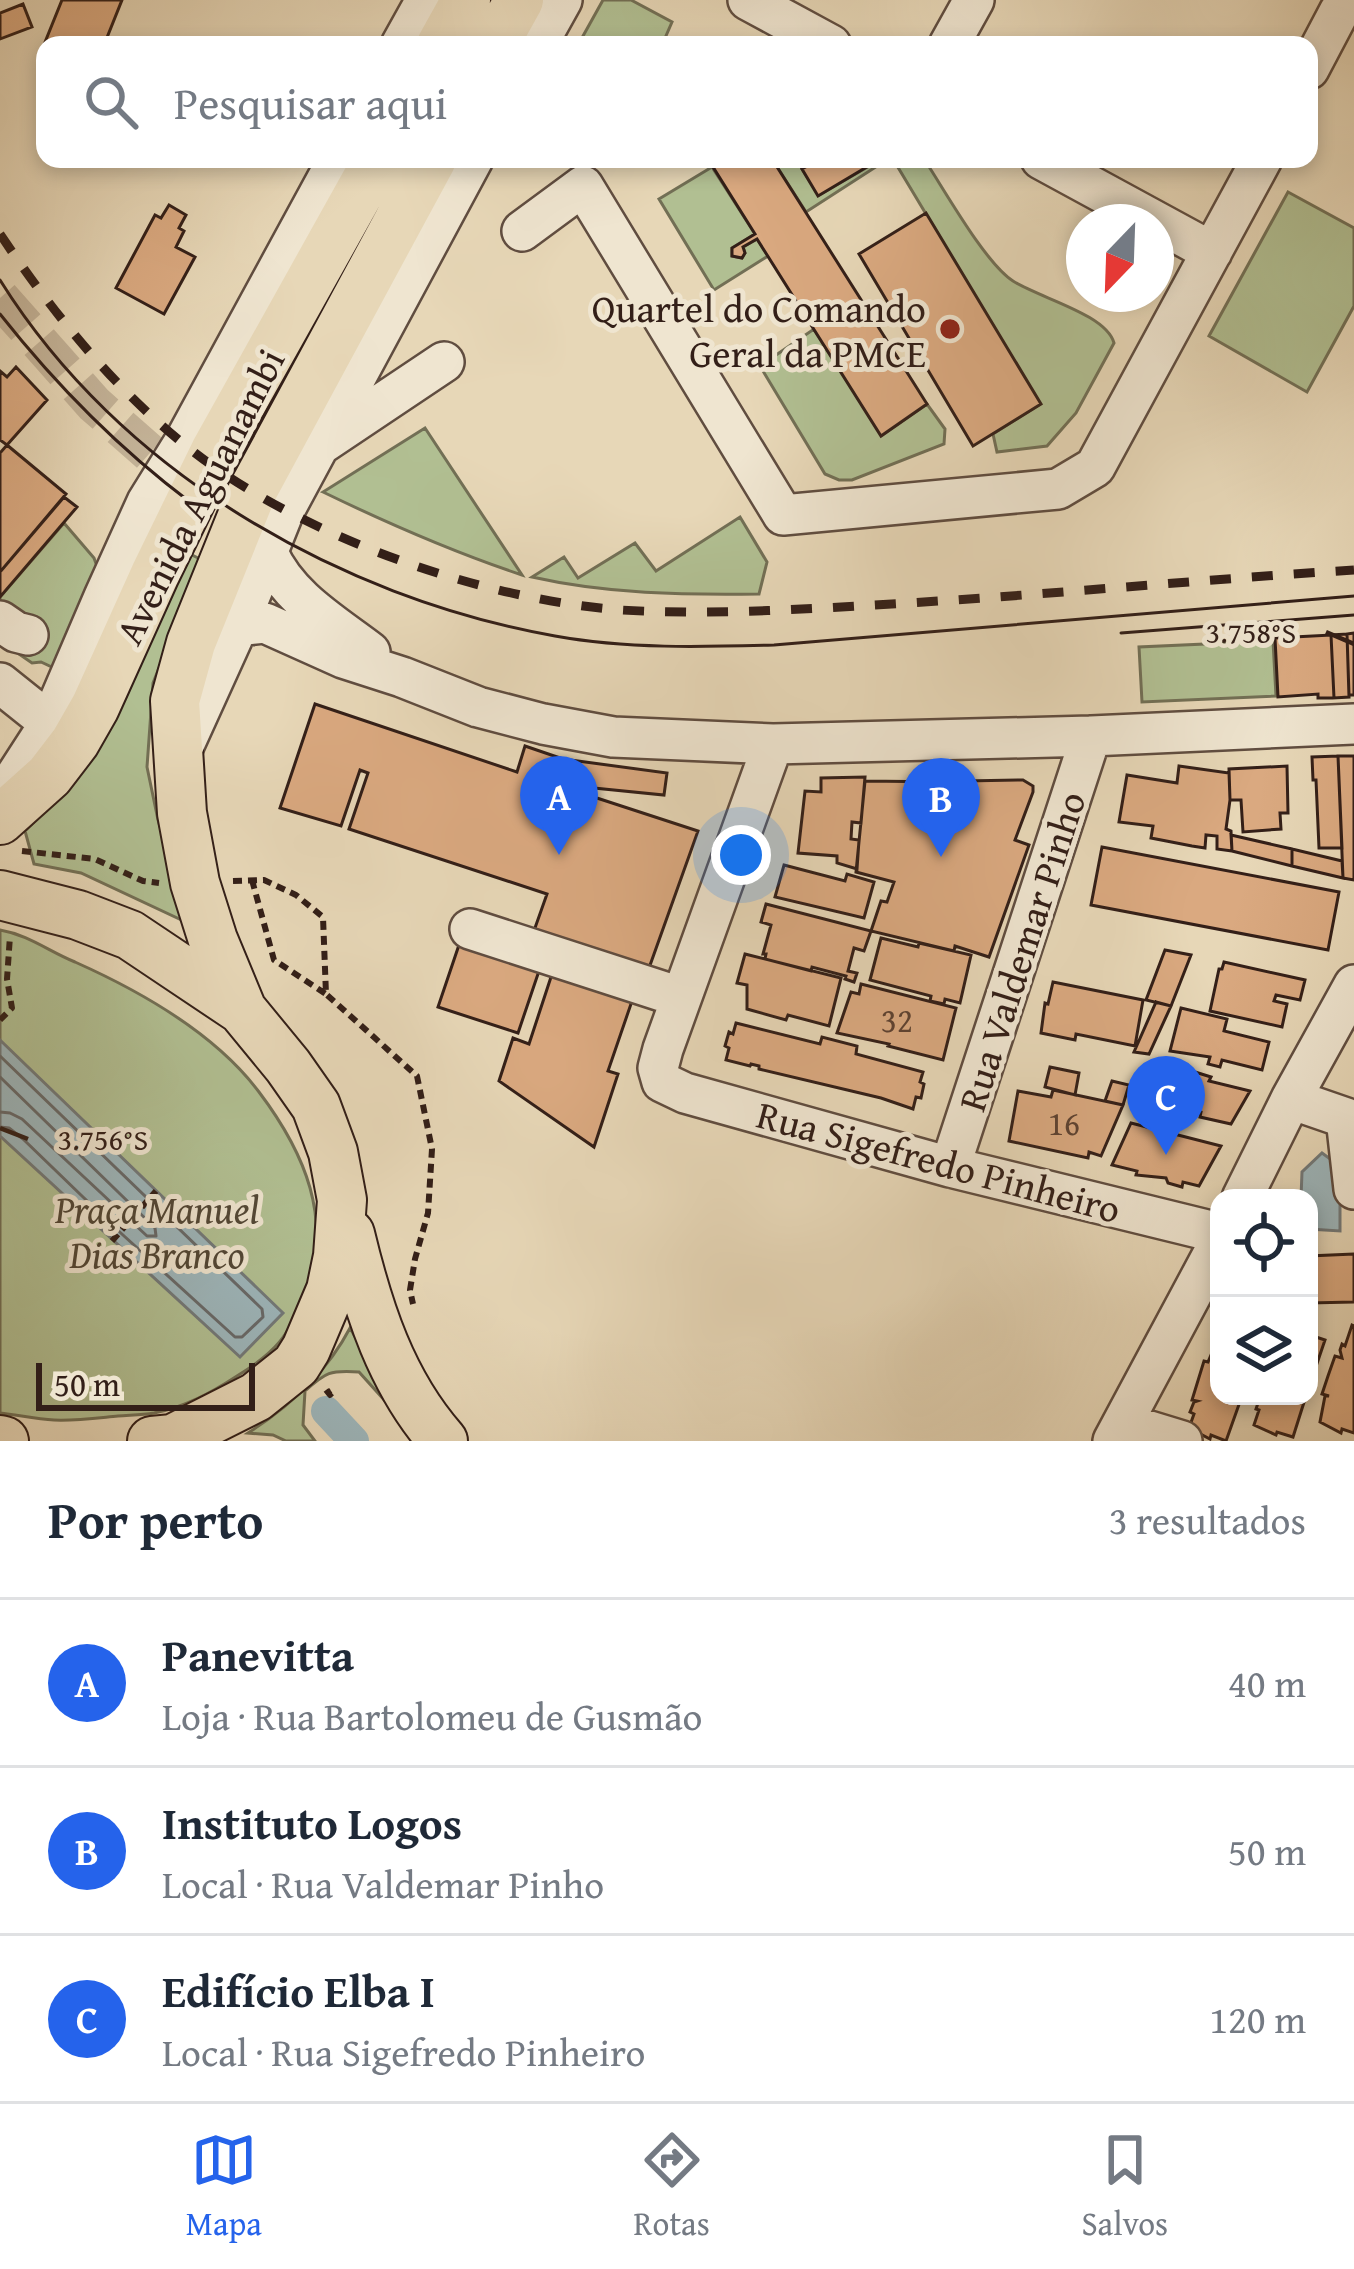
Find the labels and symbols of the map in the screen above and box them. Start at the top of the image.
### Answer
north arrow [1066,204,1174,312]
place label: Quartel do Comando Geral da PMCE [592,279,926,381]
marker: Quartel do Comando Geral da PMCE [937,316,963,342]
street label: Avenida Aguanambi [100,338,298,654]
text: 3.758°S [1206,610,1296,654]
pin: A [520,756,598,855]
pin: B [902,758,980,857]
street label: Rua Valdemar Pinho [942,784,1100,1118]
your location [711,825,771,885]
house number: 32 [881,996,913,1044]
pin: C [1127,1056,1205,1155]
street label: Rua Sigefredo Pinheiro [751,1085,1127,1237]
house number: 16 [1048,1099,1080,1147]
text: 3.756°S [58,1117,148,1161]
park label: Praça Manuel Dias Branco [54,1180,259,1282]
scale bar [36,1357,255,1410]

